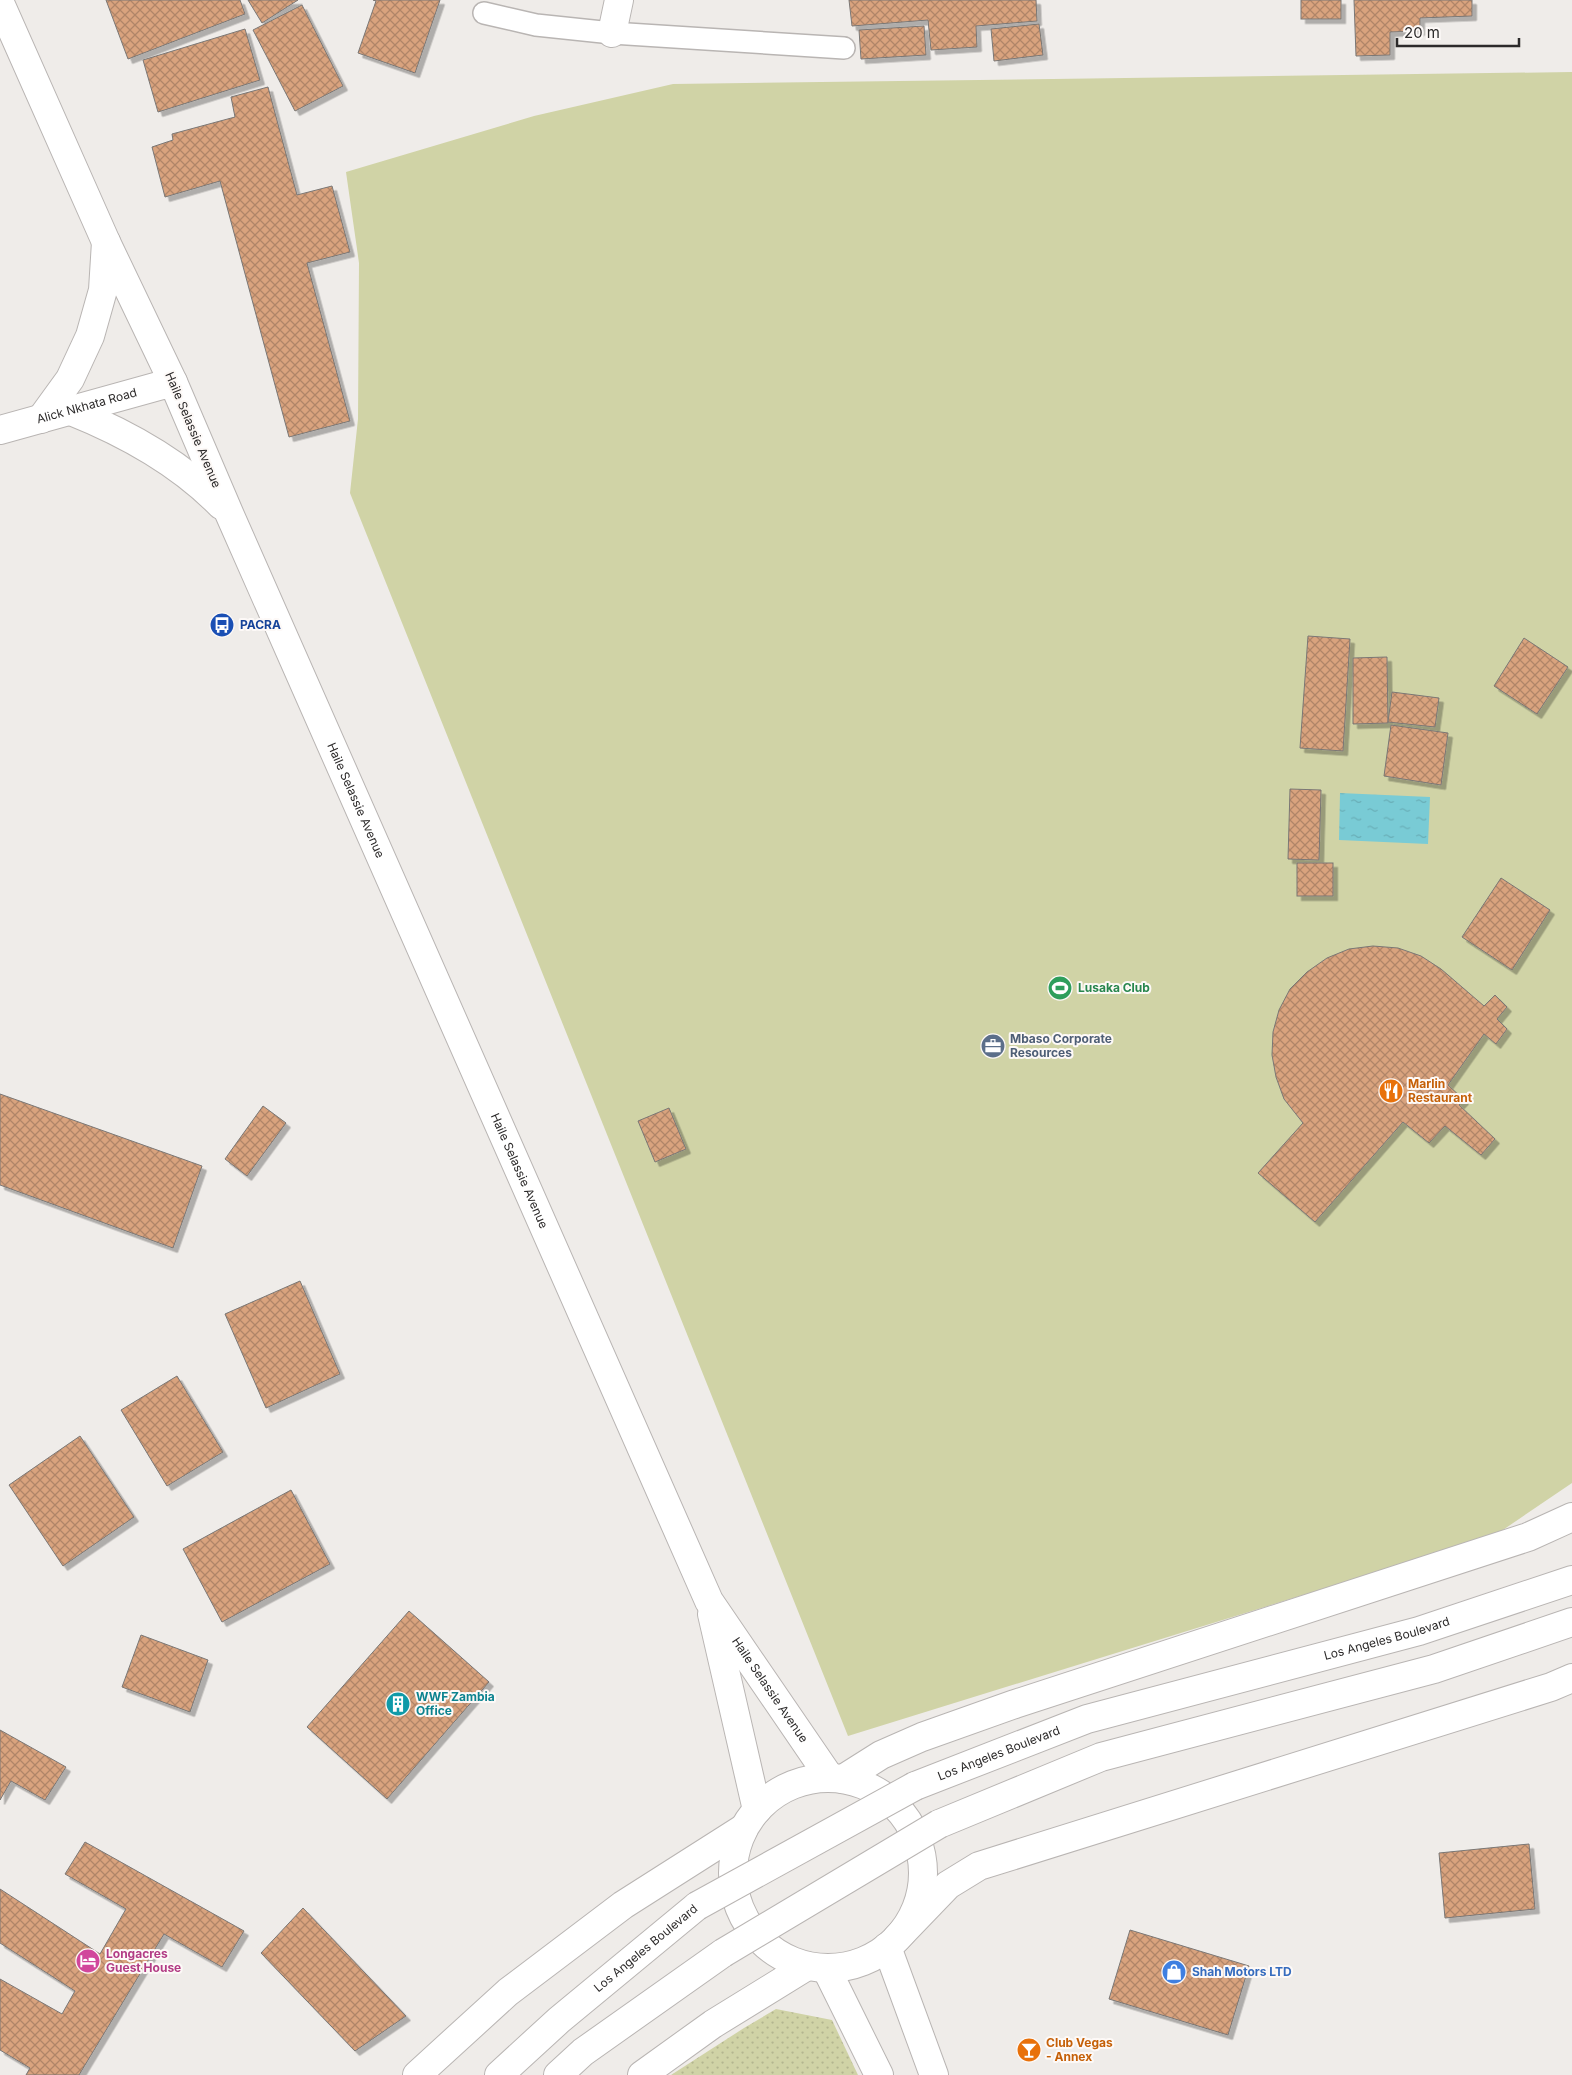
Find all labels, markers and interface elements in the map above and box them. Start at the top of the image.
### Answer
scale bar [1397,15,1520,47]
text: 20 m [1404,23,1440,42]
street label: Haile Selassie Avenue [162,370,225,490]
street label: Alick Nkhata Road [35,384,138,427]
bus stop icon: PACRA [209,612,235,638]
place label: PACRA [240,617,281,632]
street label: Haile Selassie Avenue [324,740,388,860]
sports icon: Lusaka Club [1047,975,1073,1001]
place label: Lusaka Club [1078,980,1150,995]
place label: Mbaso Corporate Resources [1010,1031,1112,1060]
office icon: Mbaso Corporate Resources [980,1033,1006,1059]
place label: Marlin Restaurant [1408,1076,1473,1105]
restaurant icon: Marlin Restaurant [1378,1078,1404,1104]
street label: Haile Selassie Avenue [488,1111,552,1231]
street label: Los Angeles Boulevard [1322,1613,1452,1663]
street label: Haile Selassie Avenue [729,1634,812,1745]
place label: WWF Zambia Office [416,1689,495,1718]
building icon: WWF Zambia Office [385,1691,411,1717]
street label: Los Angeles Boulevard [935,1722,1062,1783]
street label: Los Angeles Boulevard [591,1901,700,1995]
place label: Longacres Guest House [106,1946,181,1975]
hotel icon: Longacres Guest House [75,1948,101,1974]
shop icon: Shah Motors LTD [1161,1959,1187,1985]
place label: Shah Motors LTD [1192,1964,1292,1979]
place label: Club Vegas - Annex [1046,2035,1113,2064]
bar icon: Club Vegas - Annex [1016,2037,1042,2063]

